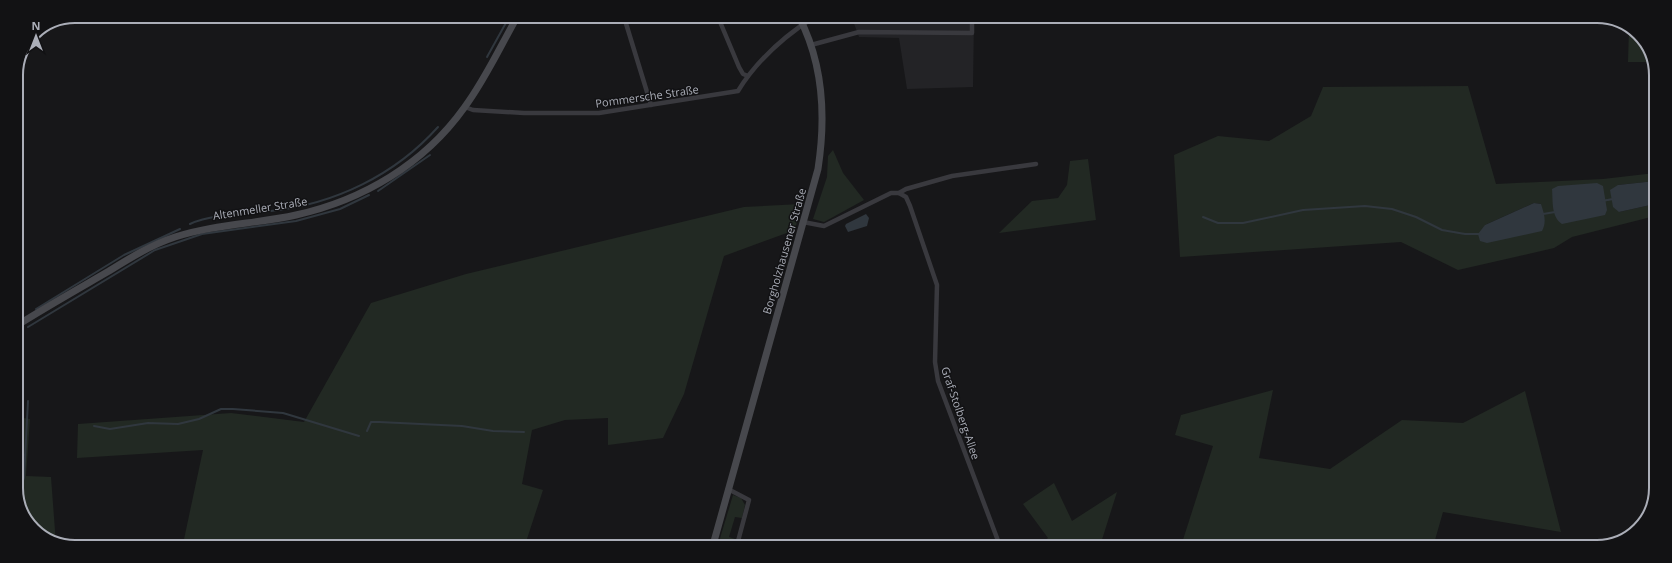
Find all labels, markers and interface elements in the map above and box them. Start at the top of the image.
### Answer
north arrow [16,16,56,56]
text: N [32,18,40,33]
street label: Pommersche Straße [594,81,700,111]
street label: Borgholzhausener Straße [759,186,809,316]
street label: Altenmeller Straße [212,193,308,223]
street label: Graf-Stolberg-Allee [938,365,984,461]

